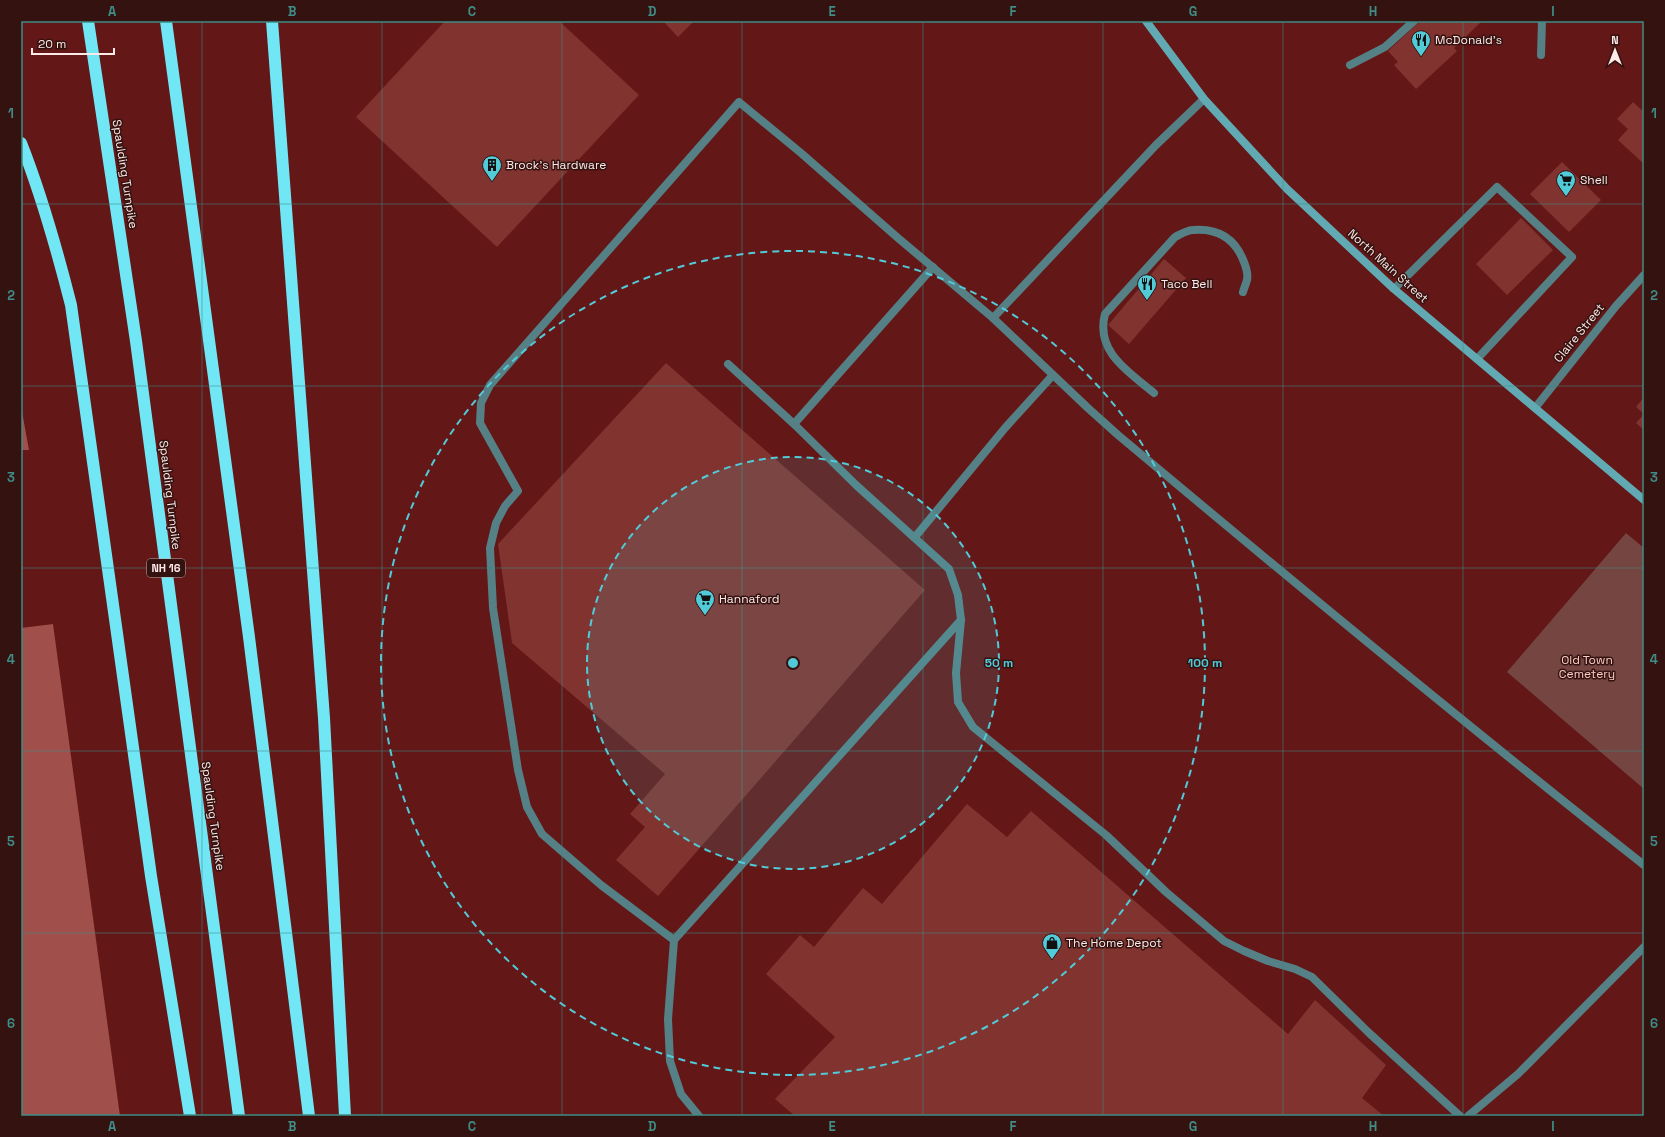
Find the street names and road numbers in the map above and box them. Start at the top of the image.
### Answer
street label: Spaulding Turnpike [109,118,141,230]
street label: North Main Street [1344,226,1432,306]
street label: Claire Street [1550,300,1608,366]
street label: Spaulding Turnpike [155,439,185,551]
road number: NH 16 [147,559,185,577]
street label: Spaulding Turnpike [197,760,229,872]

